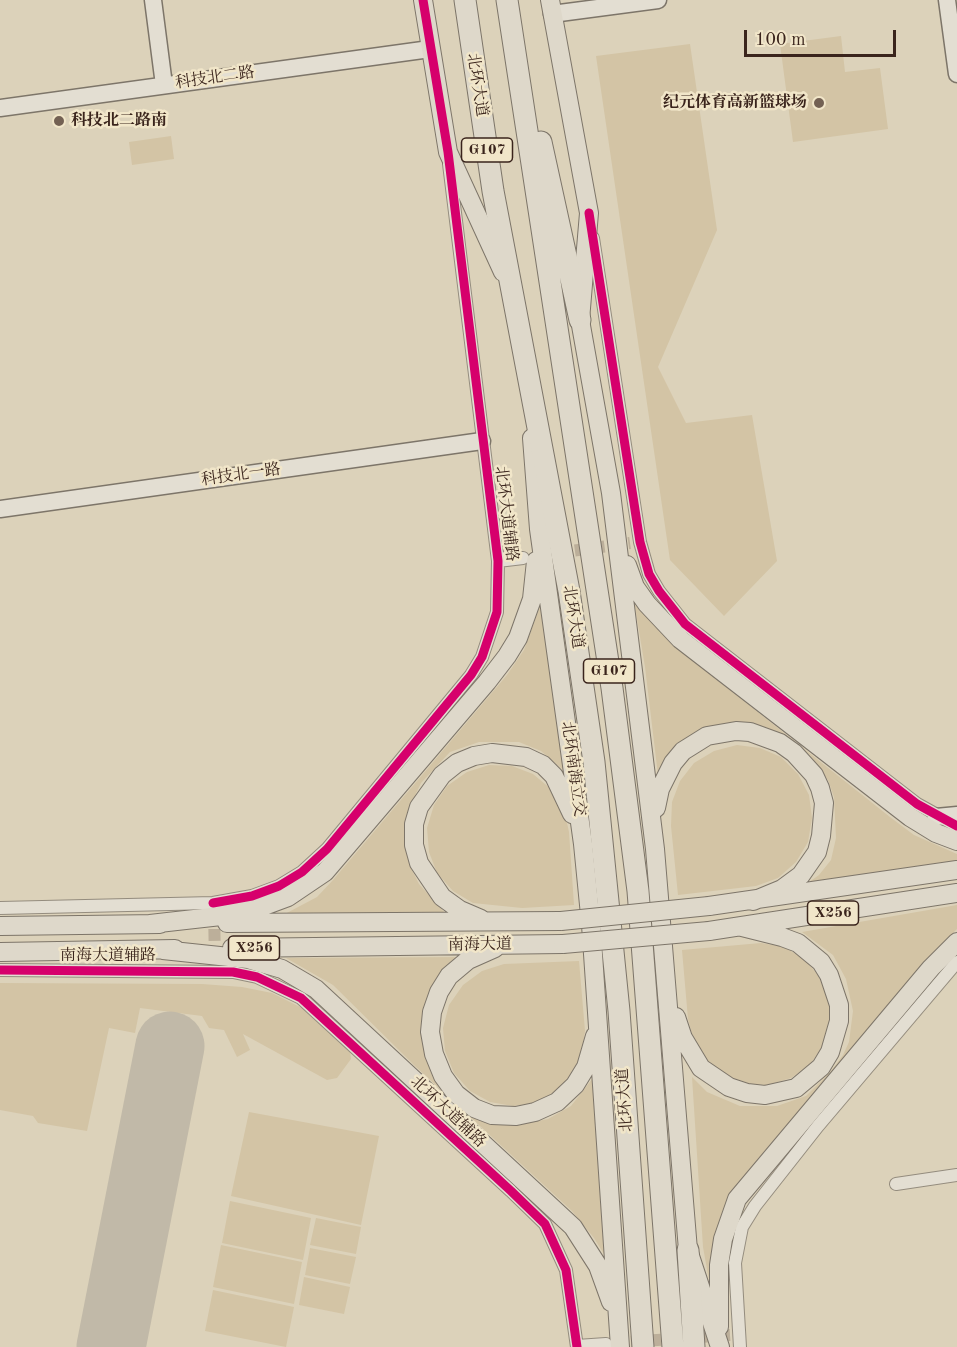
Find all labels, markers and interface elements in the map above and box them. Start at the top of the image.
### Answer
scale bar [747,18,898,56]
text: 100 m [755,31,806,49]
street label: 北环大道 [463,52,491,118]
street label: 科技北二路 [174,63,256,93]
place label: 纪元体育高新篮球场 [663,93,807,113]
marker: 纪元体育高新篮球场 [812,96,826,110]
place label: 科技北二路南 [71,111,167,131]
marker: 科技北二路南 [52,114,66,128]
road number: G107 [462,138,512,162]
street label: 科技北一路 [200,460,282,490]
street label: 北环大道辅路 [491,465,521,563]
street label: 北环大道 [559,584,587,650]
road number: G107 [584,659,634,683]
street label: 北环南海立交 [557,720,589,818]
road number: X256 [808,901,858,925]
street label: 南海大道 [448,935,512,955]
road number: X256 [228,936,280,960]
street label: 南海大道辅路 [60,946,156,966]
street label: 北环大道 [613,1067,637,1133]
street label: 北环大道辅路 [406,1072,490,1152]

